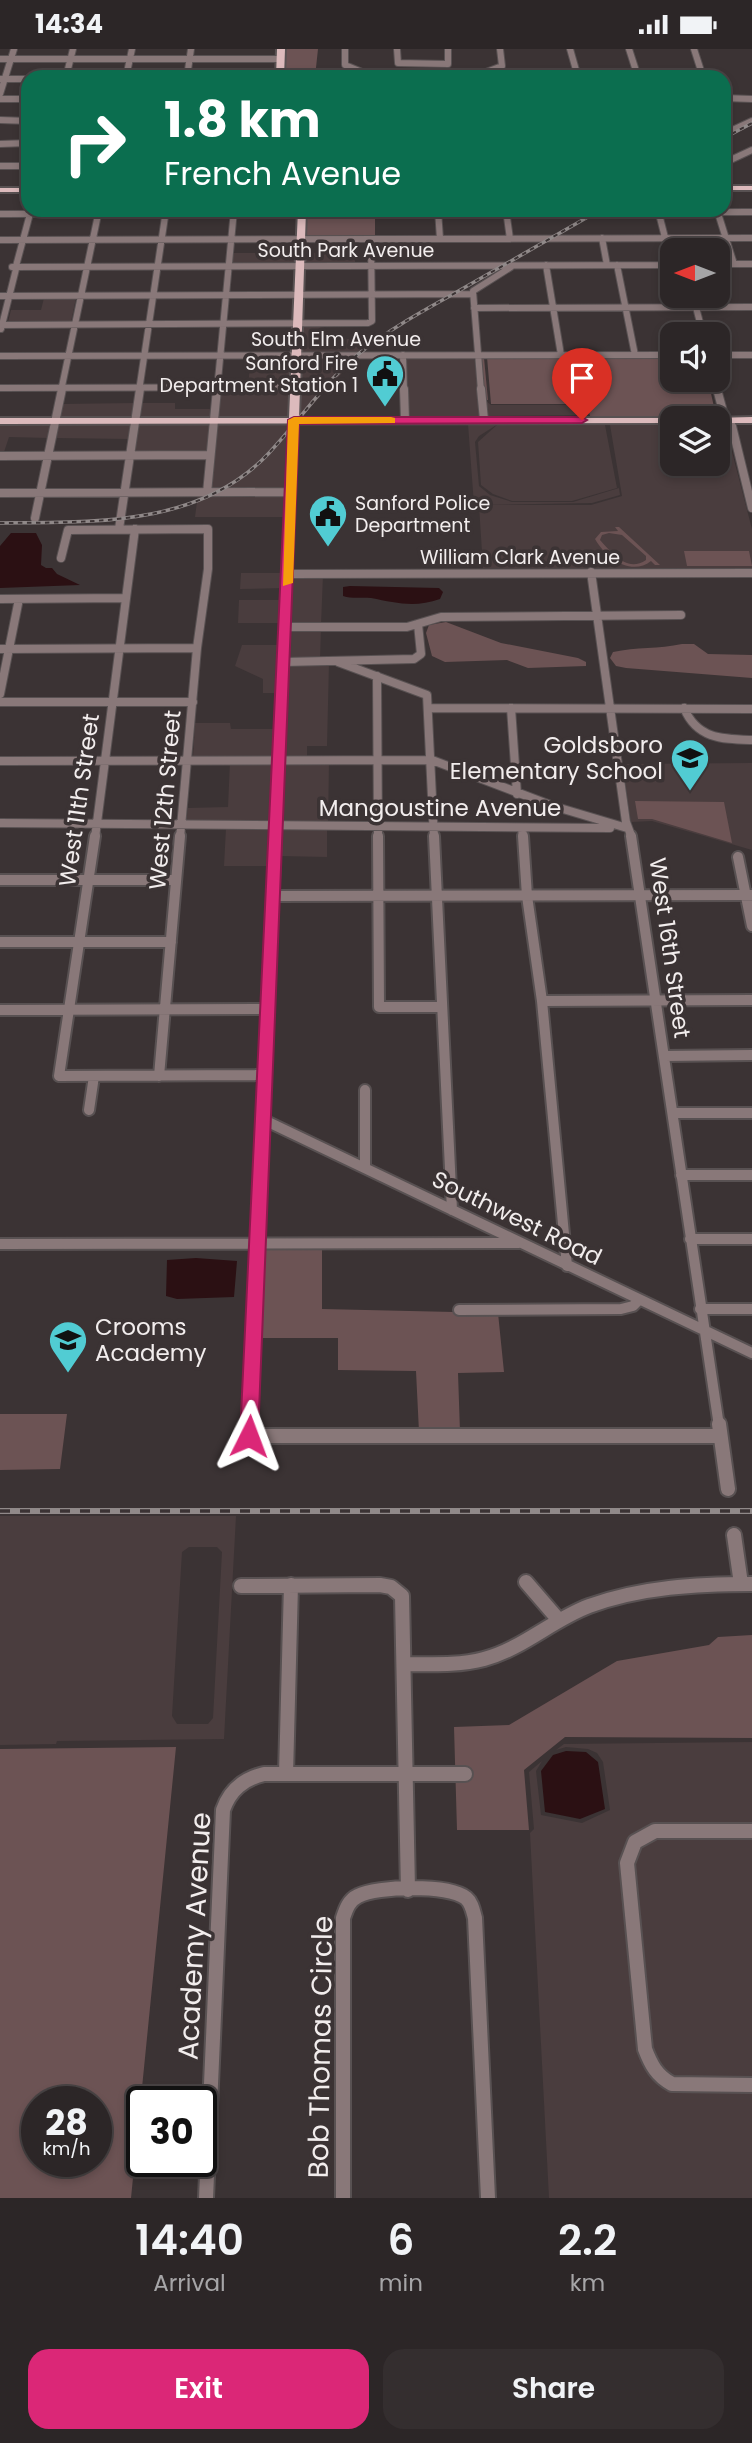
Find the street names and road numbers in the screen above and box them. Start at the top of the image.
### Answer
street label: South Park Avenue [258,237,434,264]
street label: South Elm Avenue [251,326,421,353]
street label: William Clark Avenue [420,544,620,571]
street label: West 12th Street [141,709,189,891]
street label: West 11th Street [51,711,107,889]
street label: Mangoustine Avenue [319,792,561,824]
street label: West 16th Street [642,856,698,1040]
street label: Southwest Road [427,1163,607,1273]
street label: Academy Avenue [169,1811,220,2061]
street label: Bob Thomas Circle [299,1915,342,2179]

